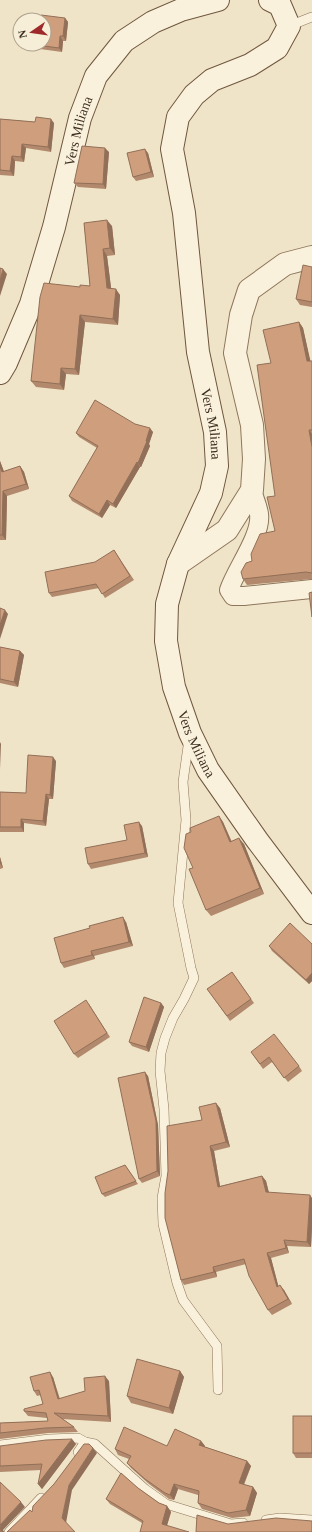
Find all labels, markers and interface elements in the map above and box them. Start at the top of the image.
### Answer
north arrow [12,12,52,52]
text: N [16,29,29,39]
street label: Vers Miliana [61,93,95,168]
street label: Vers Miliana [198,387,224,461]
street label: Vers Miliana [175,708,219,781]

